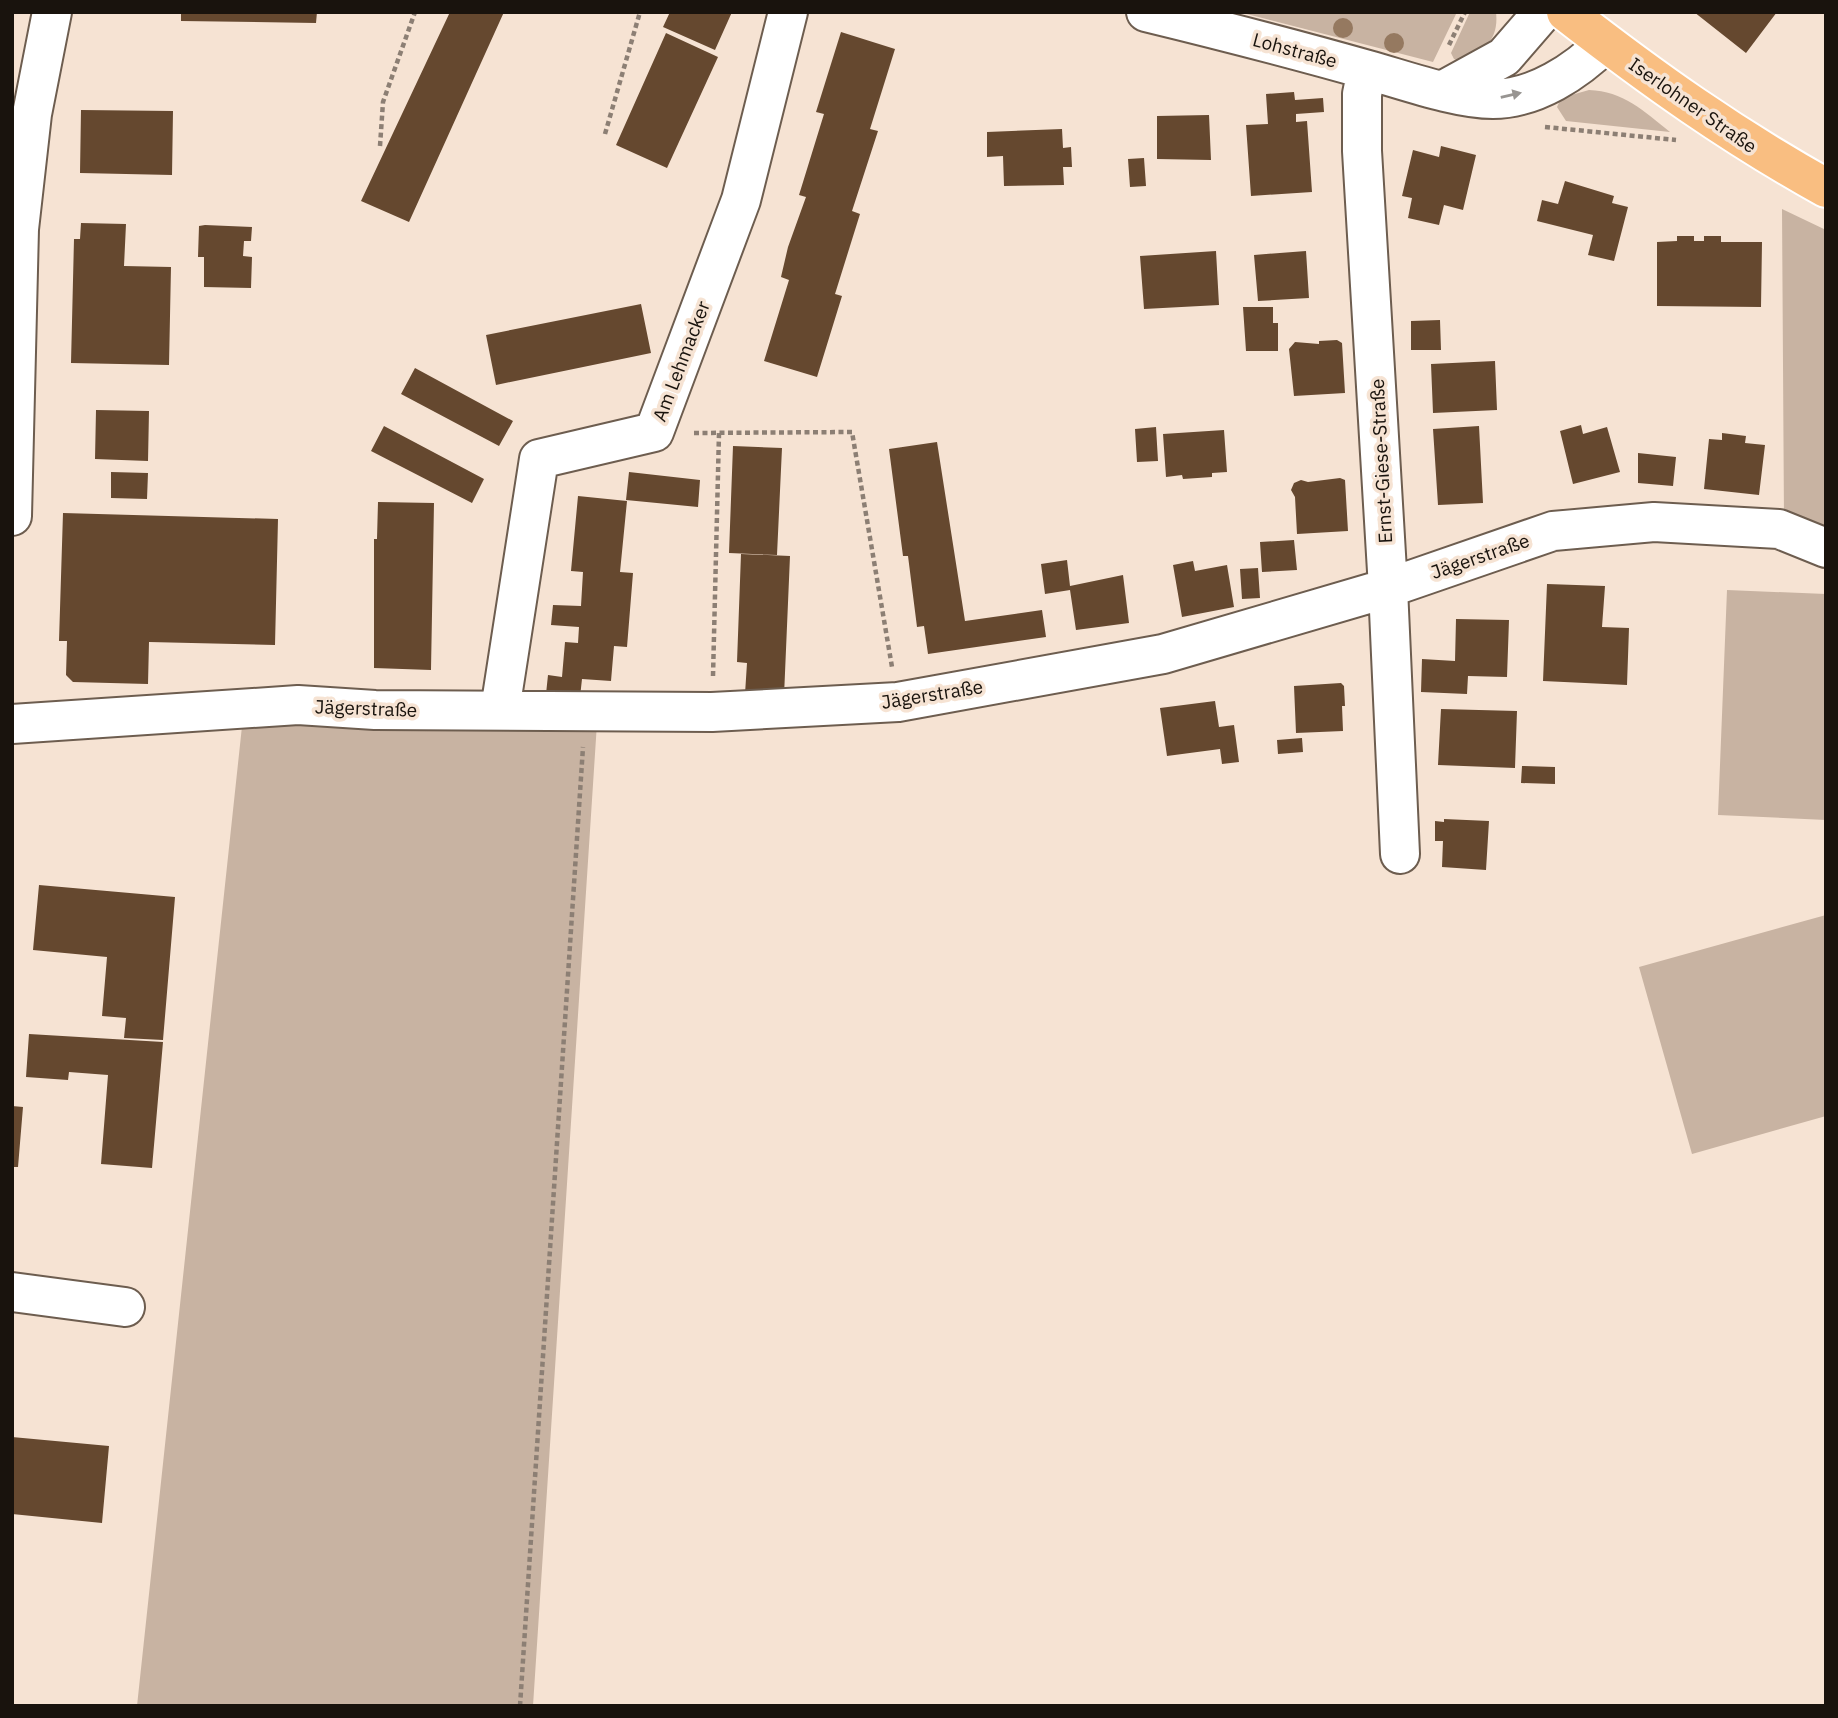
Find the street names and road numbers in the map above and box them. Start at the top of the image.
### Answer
street label: Lohstraße [1250,27,1340,73]
street label: Iserlohner Straße [1624,52,1762,158]
street label: Am Lehmacker [647,297,715,425]
street label: Ernst-Giese-Straße [1365,378,1397,544]
street label: Jägerstraße [1428,528,1532,584]
street label: Jägerstraße [879,674,985,714]
street label: Jägerstraße [314,694,418,722]

